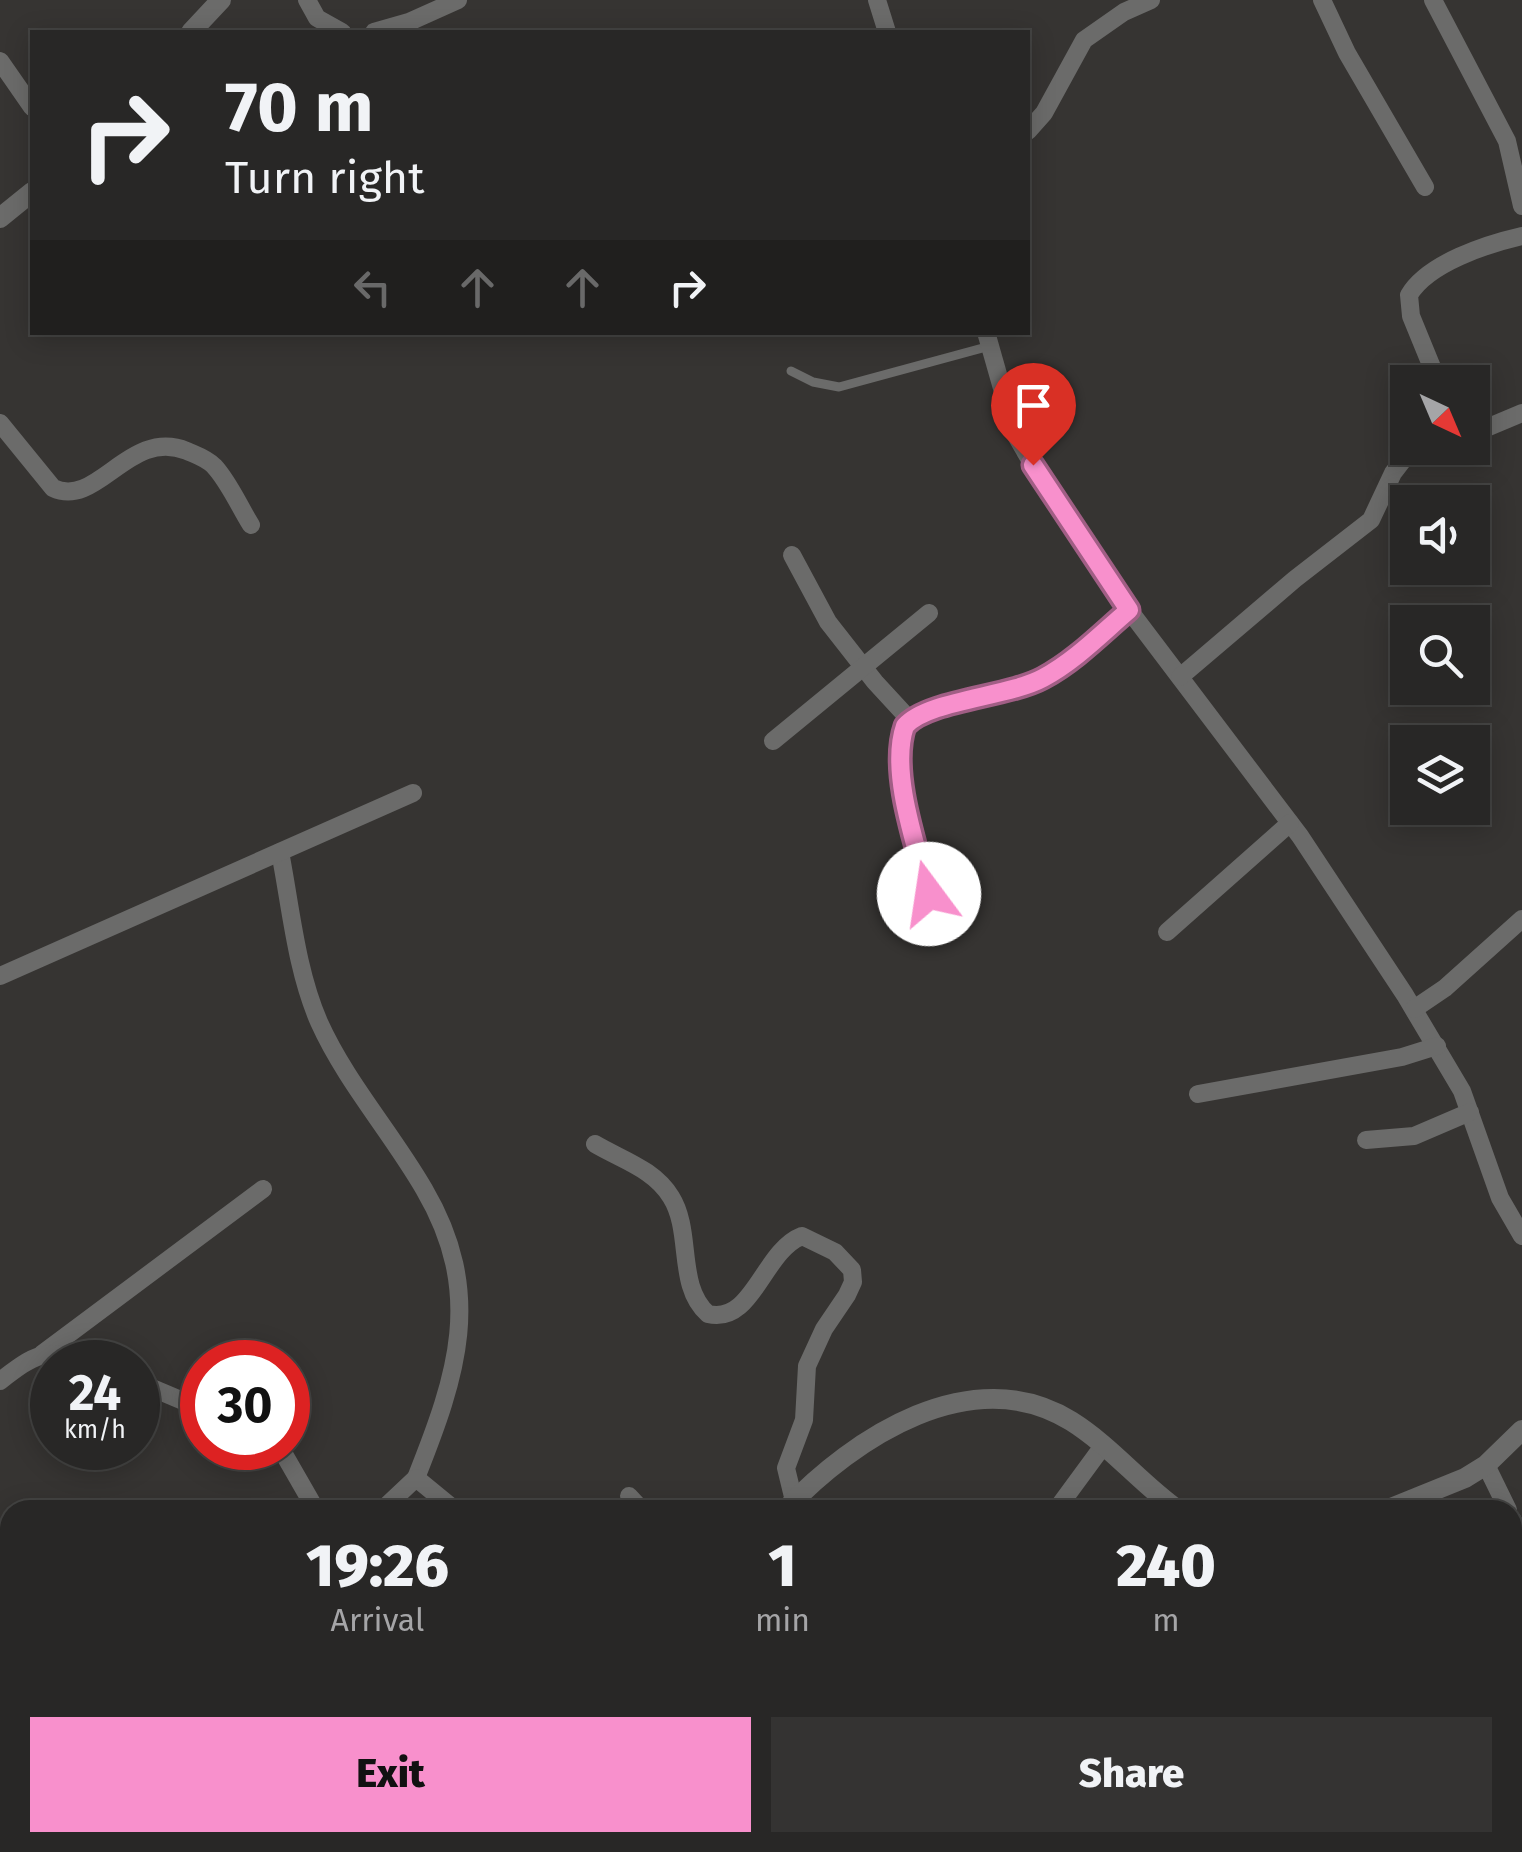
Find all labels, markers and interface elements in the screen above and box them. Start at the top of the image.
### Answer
text: 70 m [225,66,374,150]
icon: right [60,70,190,200]
text: Turn right [225,151,424,205]
icon: left [345,260,400,315]
icon: ahead [450,260,505,315]
icon: ahead [555,260,610,315]
icon: right [660,260,715,315]
pin [991,363,1076,466]
north arrow [1390,365,1490,465]
map controls [1390,365,1490,825]
icon: arrive [1006,378,1061,433]
button: sound [1390,485,1490,585]
button: search [1390,605,1490,705]
button: layers [1390,725,1490,825]
position arrow [877,842,981,946]
speed limit sign: 30 [180,1340,310,1470]
text: 24 [69,1363,121,1423]
text: km/h [64,1415,126,1445]
text: 19:26 [306,1530,449,1602]
text: 1 [768,1530,797,1602]
text: 240 [1116,1530,1216,1602]
text: Arrival [331,1601,424,1639]
text: min [755,1601,810,1639]
text: m [1152,1601,1180,1639]
button: Exit [30,1717,751,1832]
button: Share [771,1717,1492,1832]

